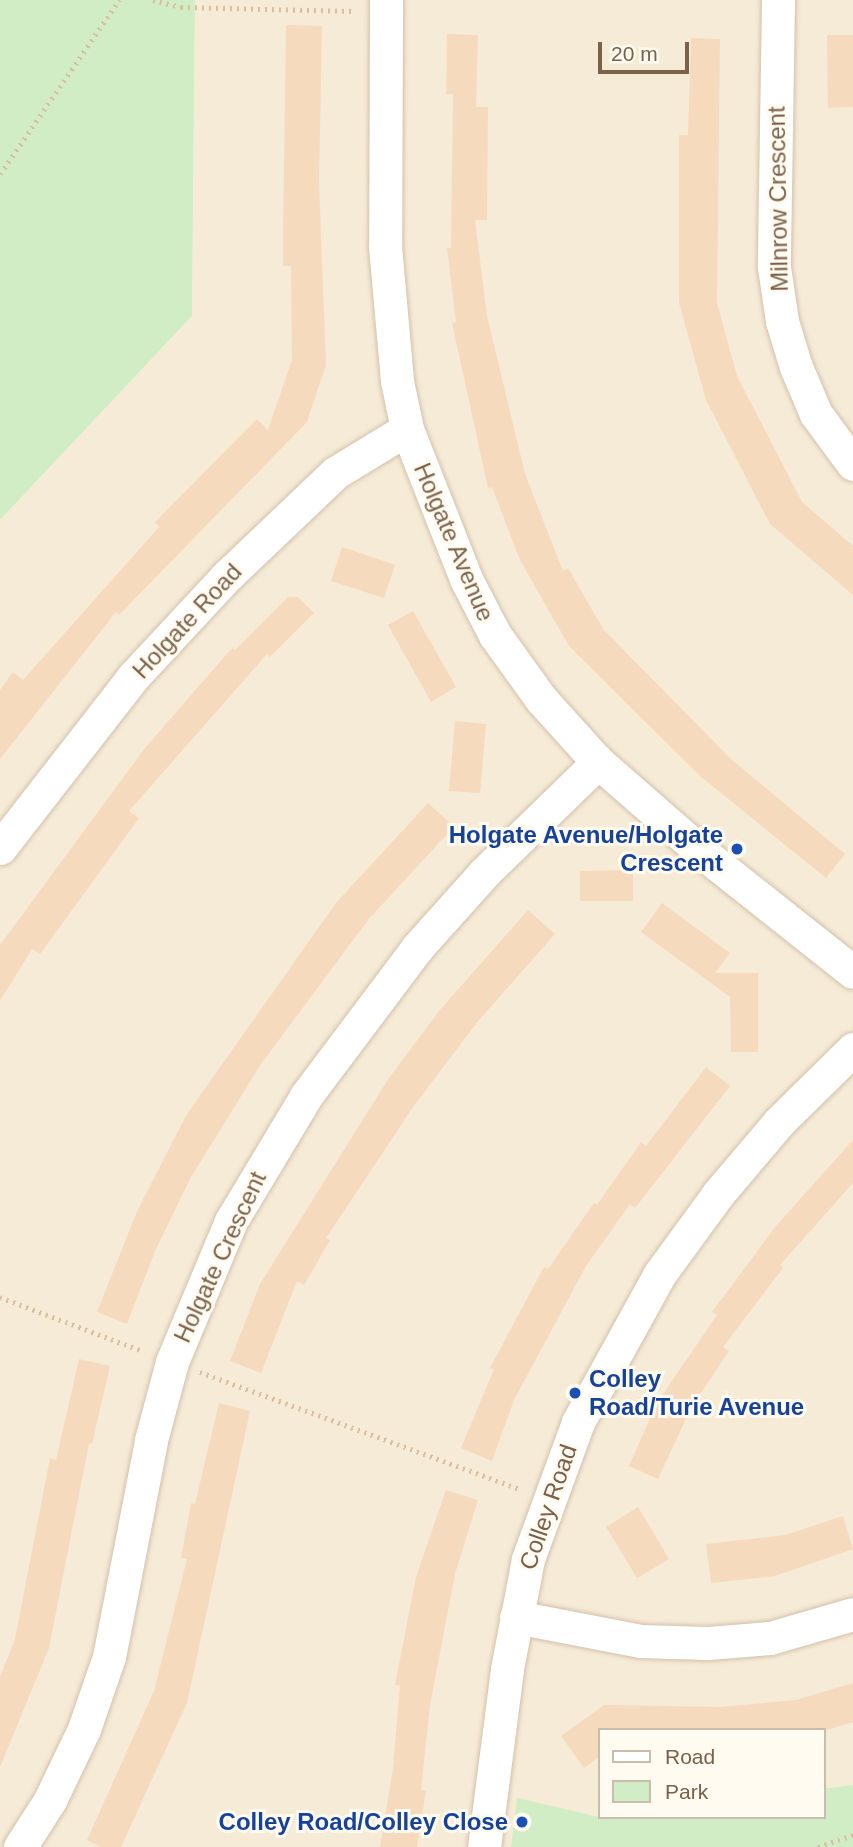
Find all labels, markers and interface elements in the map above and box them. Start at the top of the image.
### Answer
scale bar [601,28,692,72]
text: 20 m [611,42,658,65]
street label: Milnrow Crescent [762,106,794,292]
street label: Holgate Avenue [407,458,501,626]
street label: Holgate Road [126,558,248,684]
place label: Holgate Avenue/Holgate Crescent [448,821,723,877]
marker: Holgate Avenue/Holgate Crescent [729,841,745,857]
street label: Holgate Crescent [168,1167,272,1347]
place label: Colley Road/Turie Avenue [589,1365,805,1421]
marker: Colley Road/Turie Avenue [567,1385,583,1401]
street label: Colley Road [513,1441,583,1573]
legend [598,1728,825,1819]
text: Road [665,1745,715,1768]
text: Park [665,1780,708,1803]
place label: Colley Road/Colley Close [219,1808,508,1836]
marker: Colley Road/Colley Close [514,1814,530,1830]

